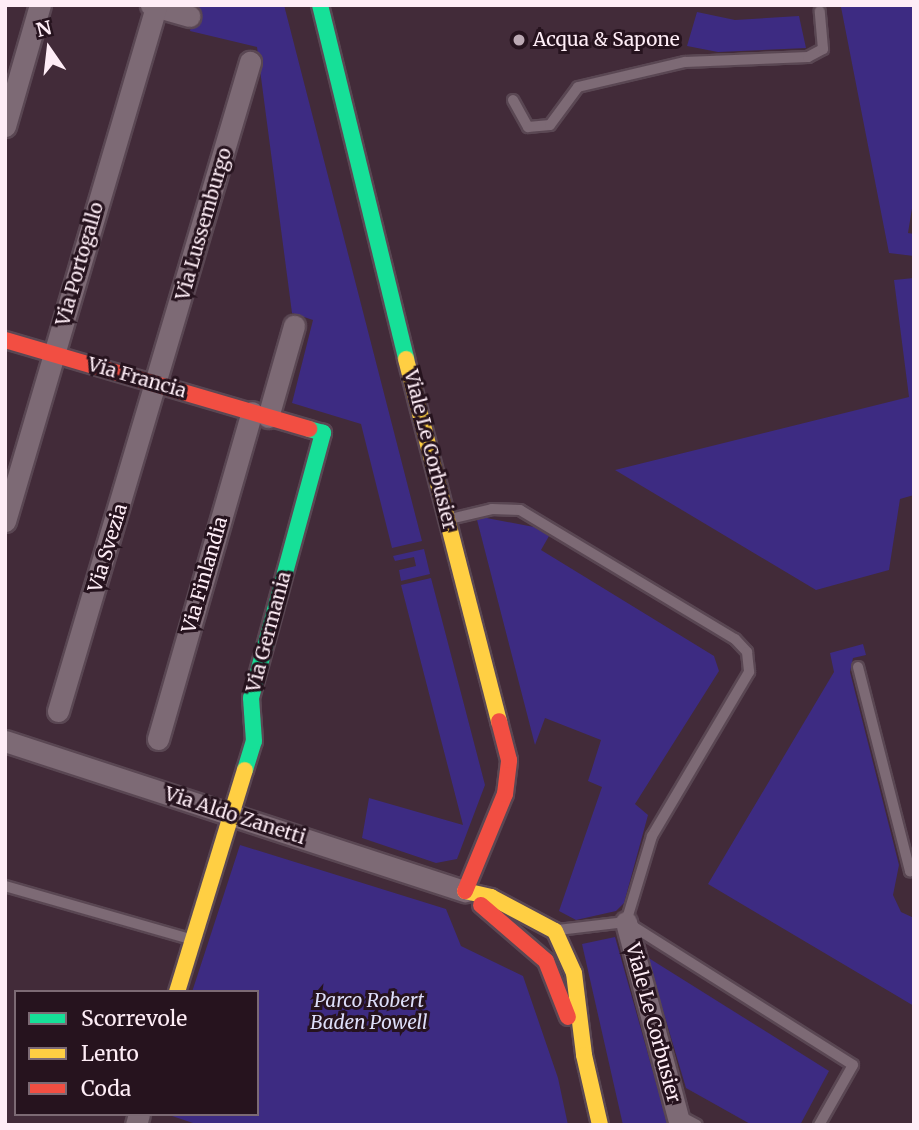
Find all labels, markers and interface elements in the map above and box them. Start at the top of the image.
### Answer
north arrow [14,14,84,84]
text: N [34,15,54,42]
place label: Acqua & Sapone [533,29,680,51]
marker: Acqua & Sapone [511,32,527,48]
street label: Via Lussemburgo [171,145,237,303]
street label: Via Portogallo [51,200,109,328]
street label: Via Francia [85,353,189,403]
street label: Viale Le Corbusier [399,368,461,532]
street label: Via Svezia [84,501,132,595]
street label: Via Finlandia [178,514,232,636]
street label: Via Germania [242,569,296,695]
street label: Via Aldo Zanetti [162,783,308,849]
street label: Viale Le Corbusier [621,941,685,1105]
legend [14,990,259,1116]
park label: Parco Robert Baden Powell [310,990,428,1034]
text: Scorrevole [81,1005,187,1032]
text: Lento [81,1040,139,1067]
text: Coda [81,1075,131,1102]

